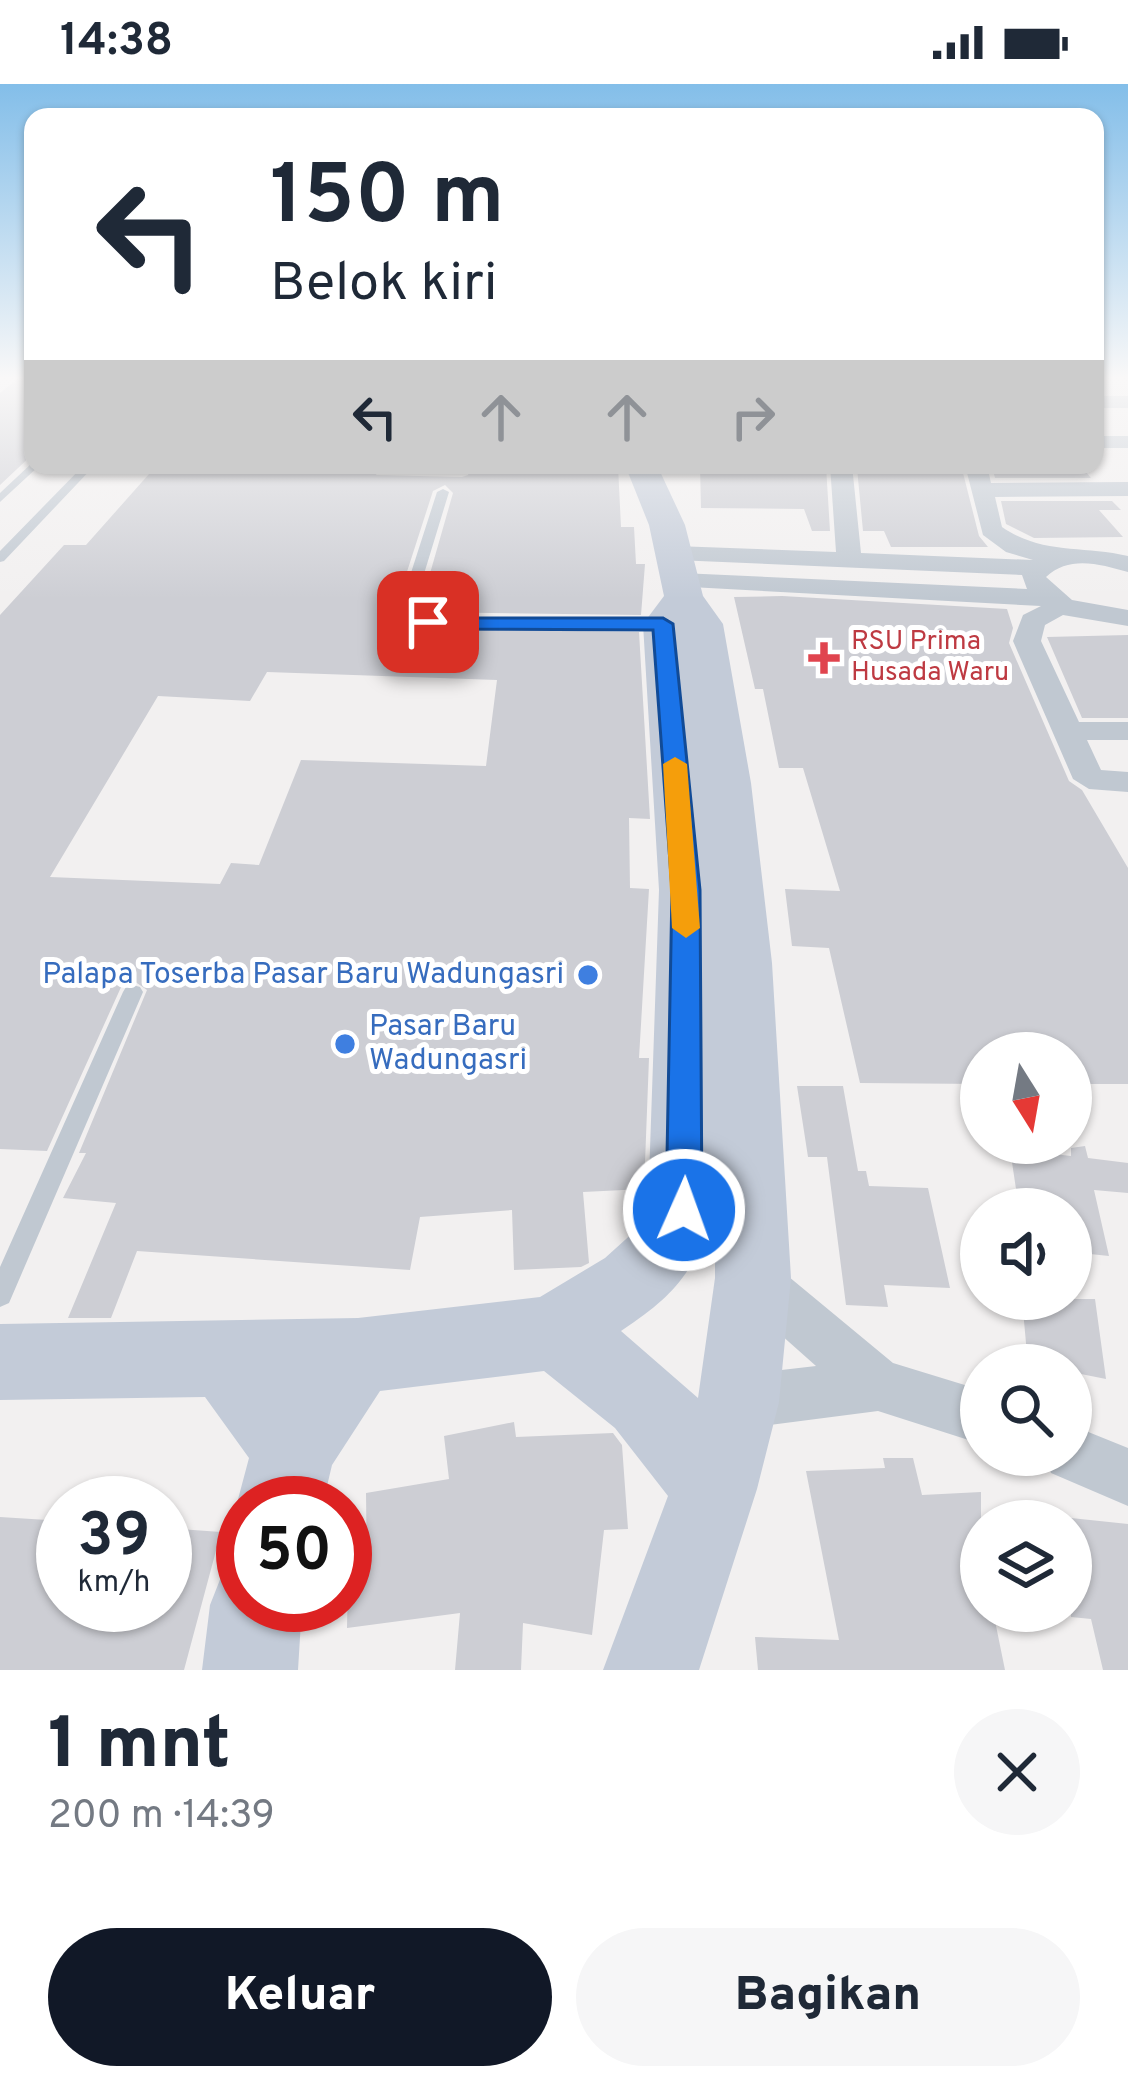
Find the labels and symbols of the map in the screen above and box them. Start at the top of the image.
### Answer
pin [377,571,479,673]
place label: RSU Prima Husada Waru [851,625,1009,690]
marker: RSU Prima Husada Waru [808,642,840,674]
place label: Palapa Toserba Pasar Baru Wadungasri [42,957,564,994]
marker: Palapa Toserba Pasar Baru Wadungasri [575,962,601,988]
place label: Pasar Baru Wadungasri [369,1009,527,1080]
marker: Pasar Baru Wadungasri [332,1031,358,1057]
north arrow [960,1032,1092,1164]
position arrow [621,1147,747,1273]
speed limit sign: 50 [216,1476,372,1632]

